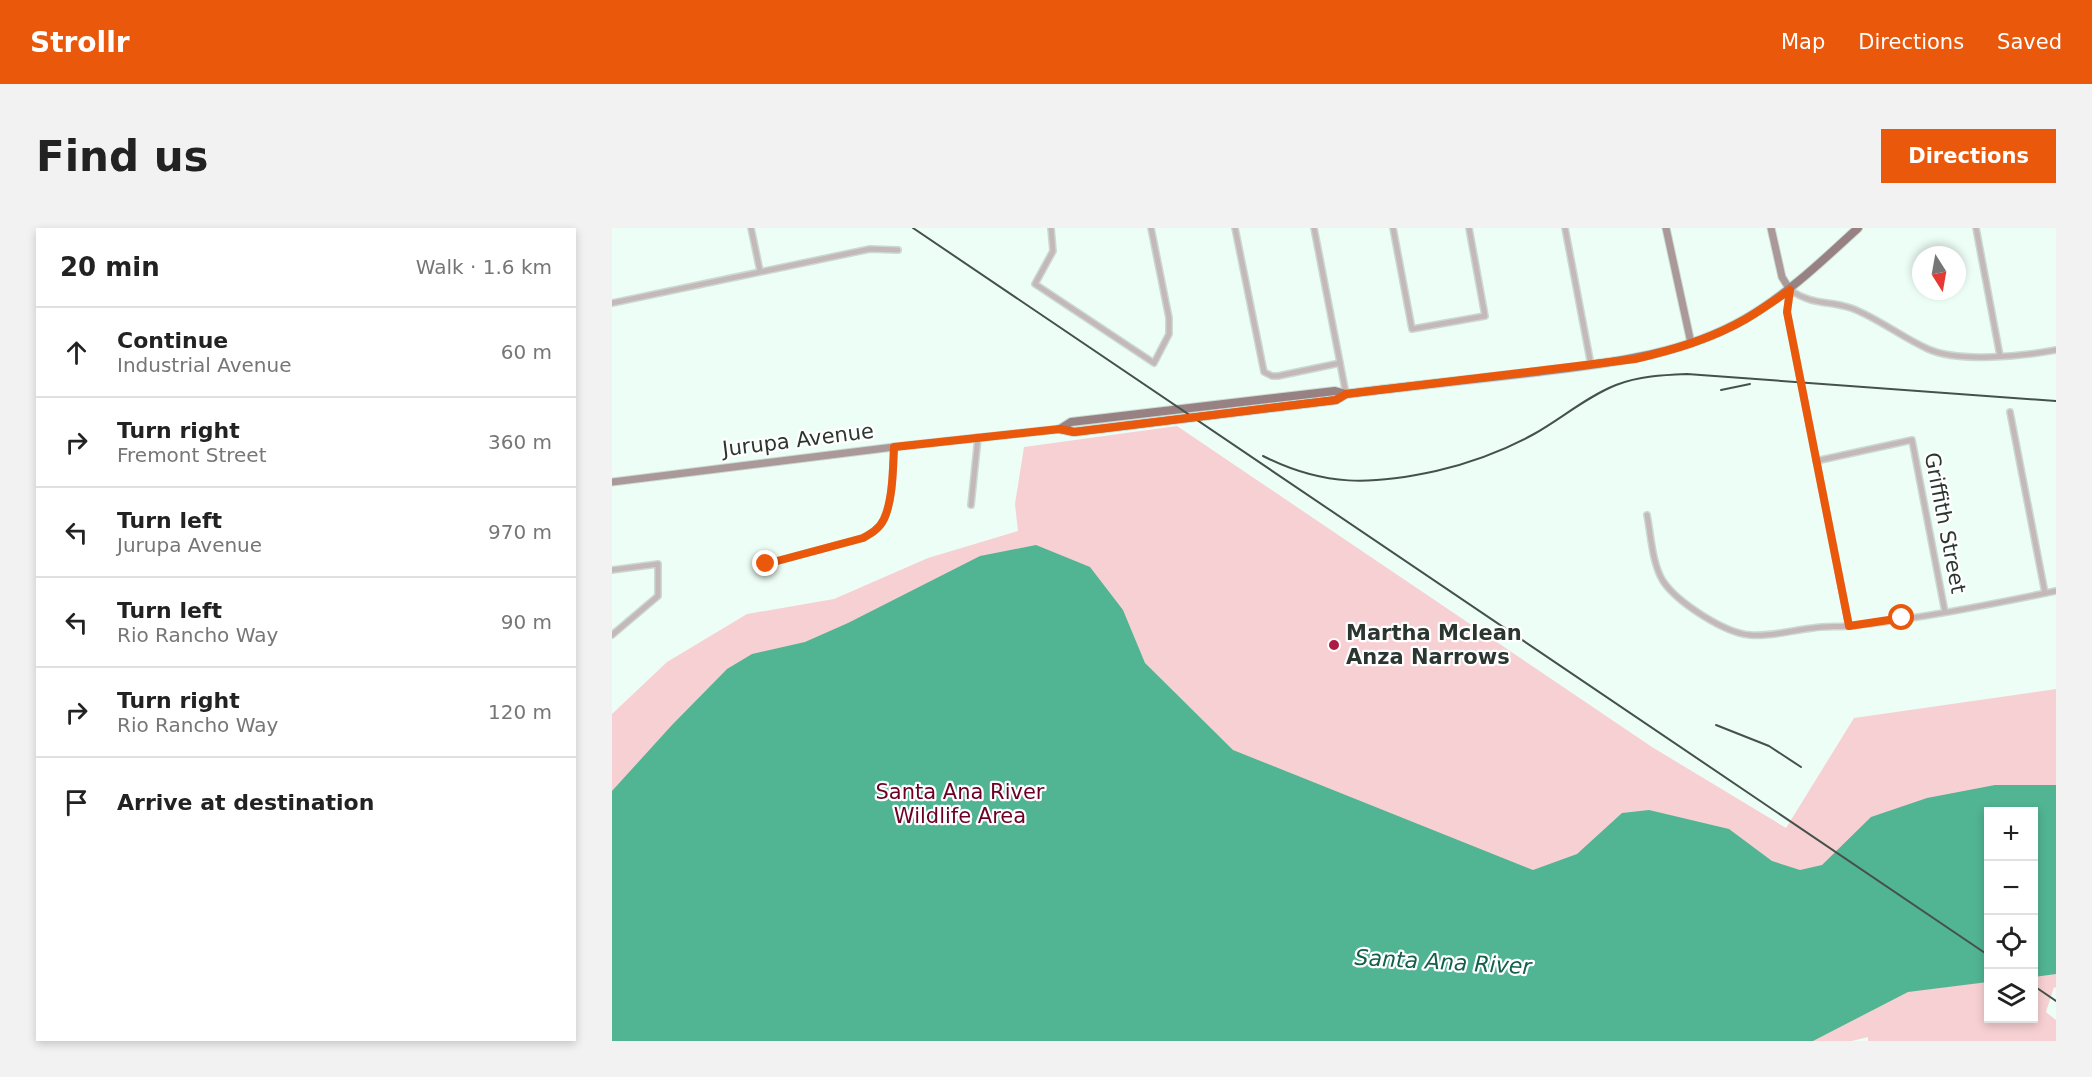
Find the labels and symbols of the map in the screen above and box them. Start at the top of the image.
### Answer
north arrow [1912,246,1966,300]
street label: Jurupa Avenue [719,419,875,461]
street label: Griffith Street [1920,450,1970,596]
route end [752,550,778,576]
route start [1888,604,1914,630]
place label: Martha Mclean Anza Narrows [1346,621,1522,669]
marker: Martha Mclean Anza Narrows [1327,638,1341,652]
park label: Santa Ana River Wildlife Area [876,780,1045,828]
water label: Santa Ana River [1354,945,1534,979]

